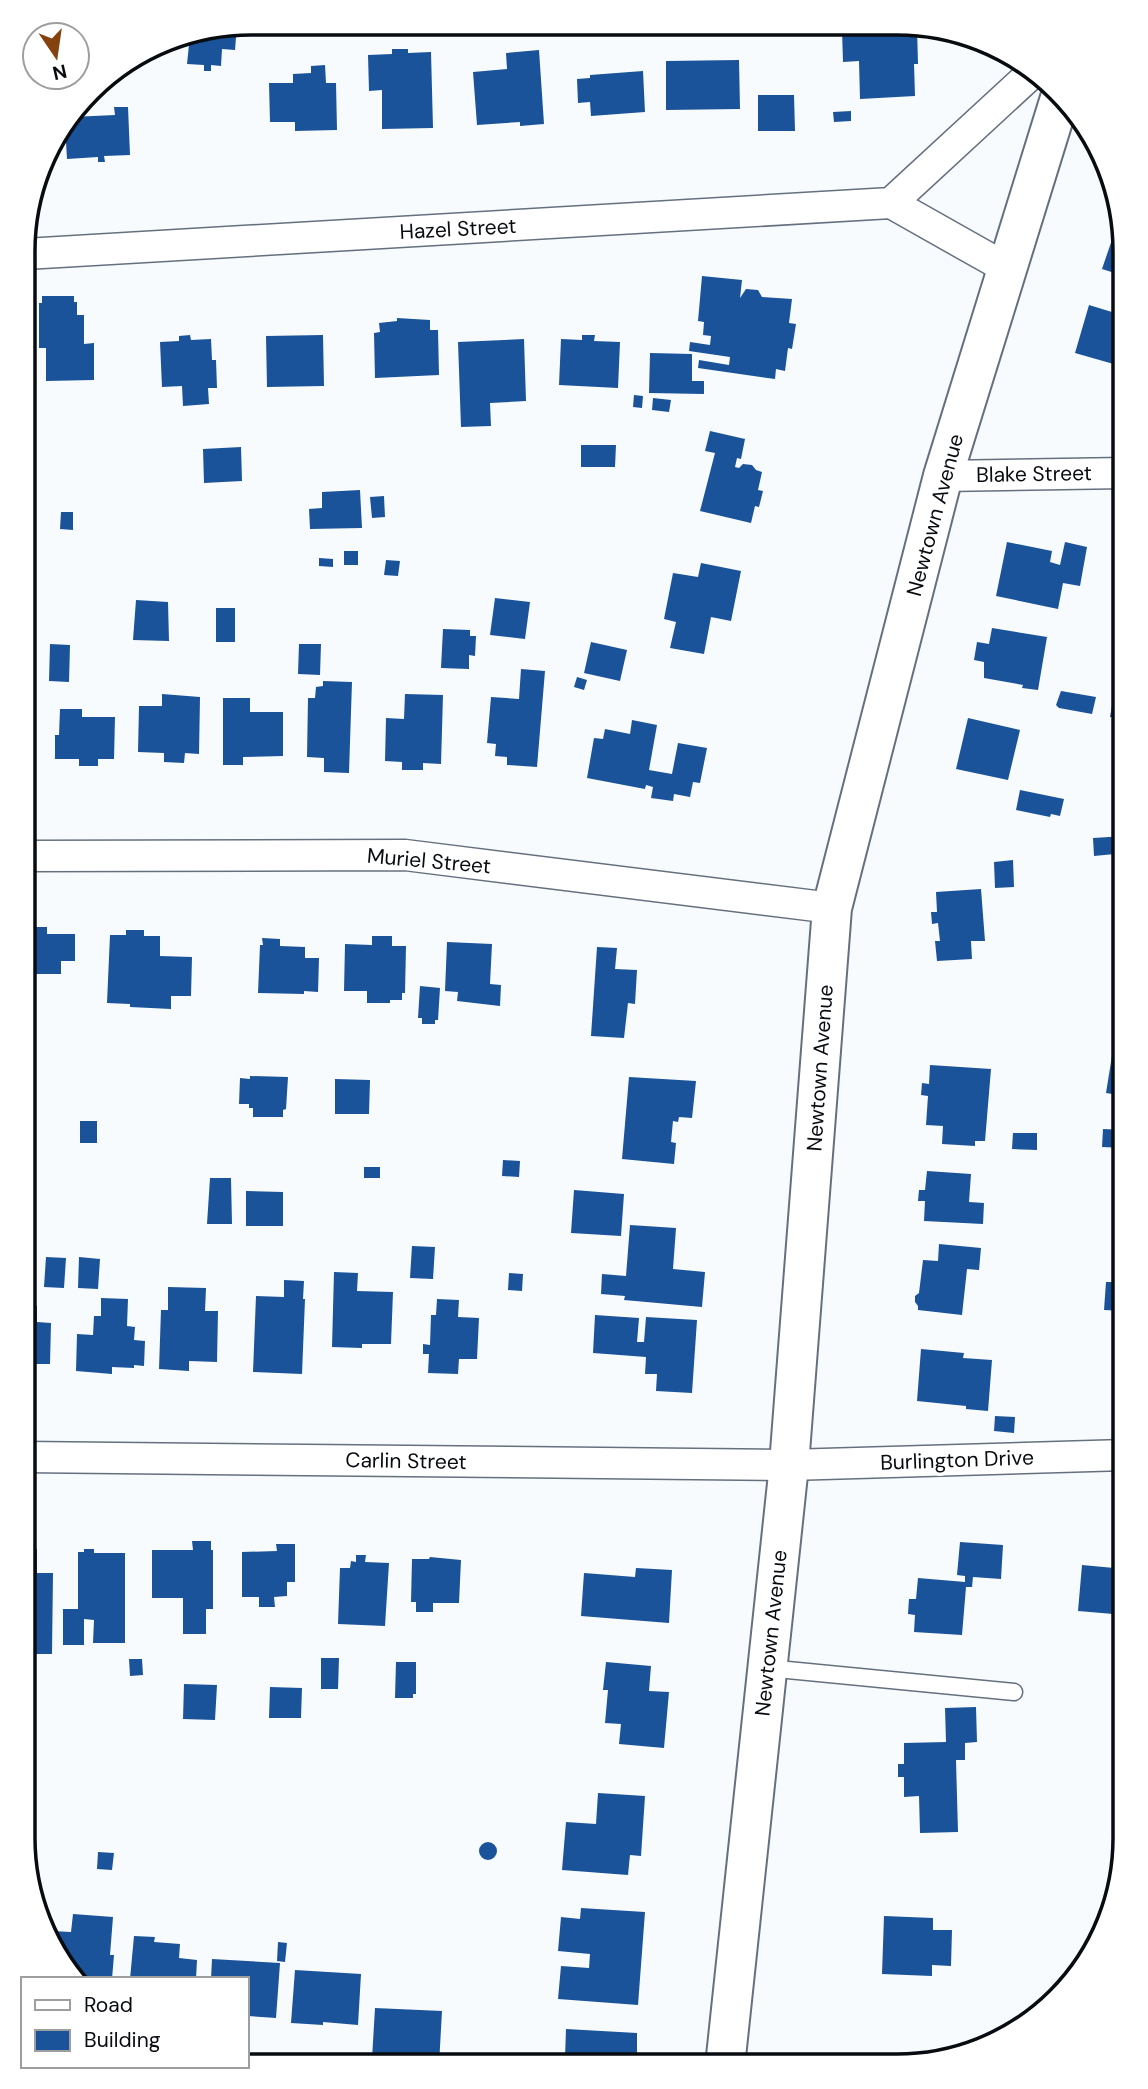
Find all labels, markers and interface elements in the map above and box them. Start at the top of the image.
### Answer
north arrow [21,21,91,91]
text: N [50,58,69,86]
street label: Hazel Street [399,212,517,246]
street label: Newtown Avenue [900,431,970,599]
street label: Blake Street [976,459,1092,489]
street label: Muriel Street [366,842,492,880]
street label: Newtown Avenue [800,984,840,1152]
street label: Burlington Drive [880,1443,1034,1477]
street label: Carlin Street [345,1446,467,1476]
street label: Newtown Avenue [748,1548,794,1718]
legend [21,1977,248,2068]
text: Road [84,1991,133,2019]
text: Building [84,2026,161,2054]

